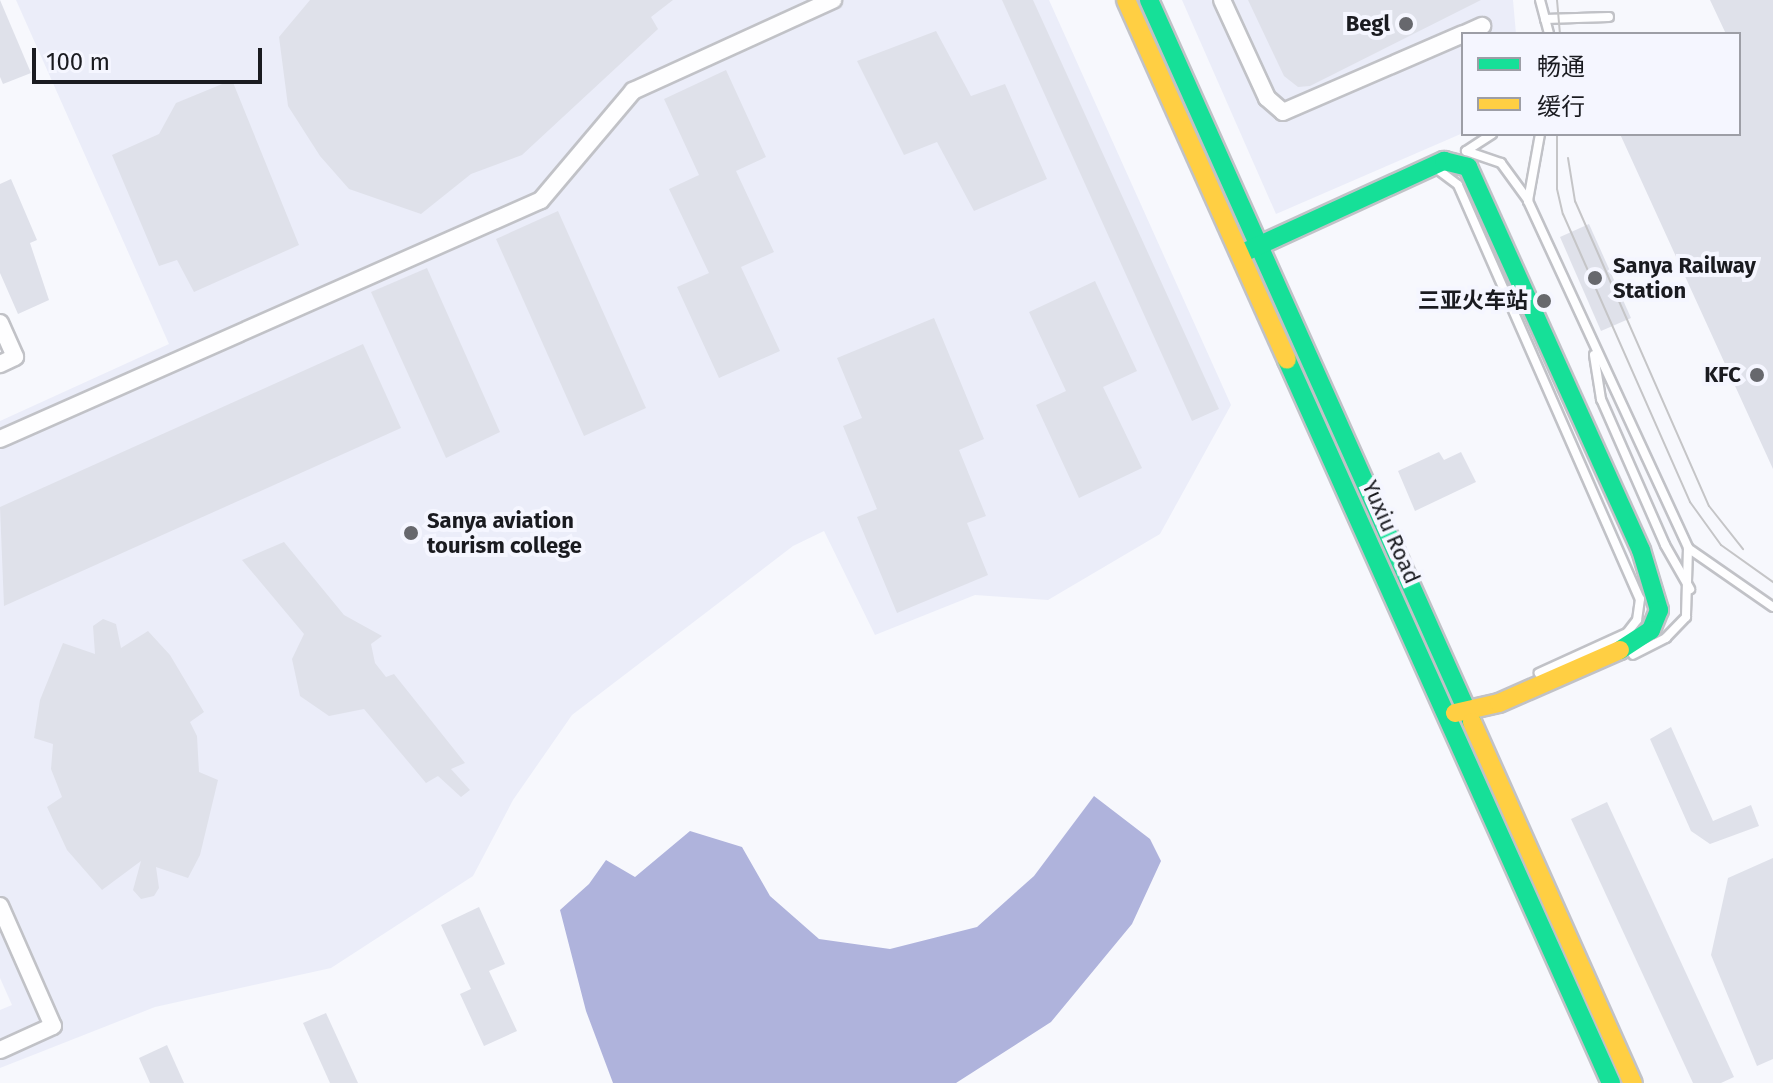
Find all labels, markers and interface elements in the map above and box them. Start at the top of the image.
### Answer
place label: Begl [1346,11,1390,37]
marker: Begl [1397,15,1415,33]
scale bar [36,32,266,82]
legend [1461,32,1741,136]
text: 100 m [46,48,110,76]
text: 畅通 [1537,53,1585,81]
text: 缓行 [1537,93,1585,121]
place label: Sanya Railway Station [1613,252,1756,304]
marker: Sanya Railway Station [1584,267,1606,289]
place label: 三亚火车站 [1418,288,1528,314]
marker: 三亚火车站 [1535,292,1553,310]
place label: KFC [1704,362,1741,388]
marker: KFC [1748,366,1766,384]
street label: Yuxiu Road [1357,476,1425,588]
place label: Sanya aviation tourism college [427,507,582,558]
marker: Sanya aviation tourism college [402,524,420,542]

